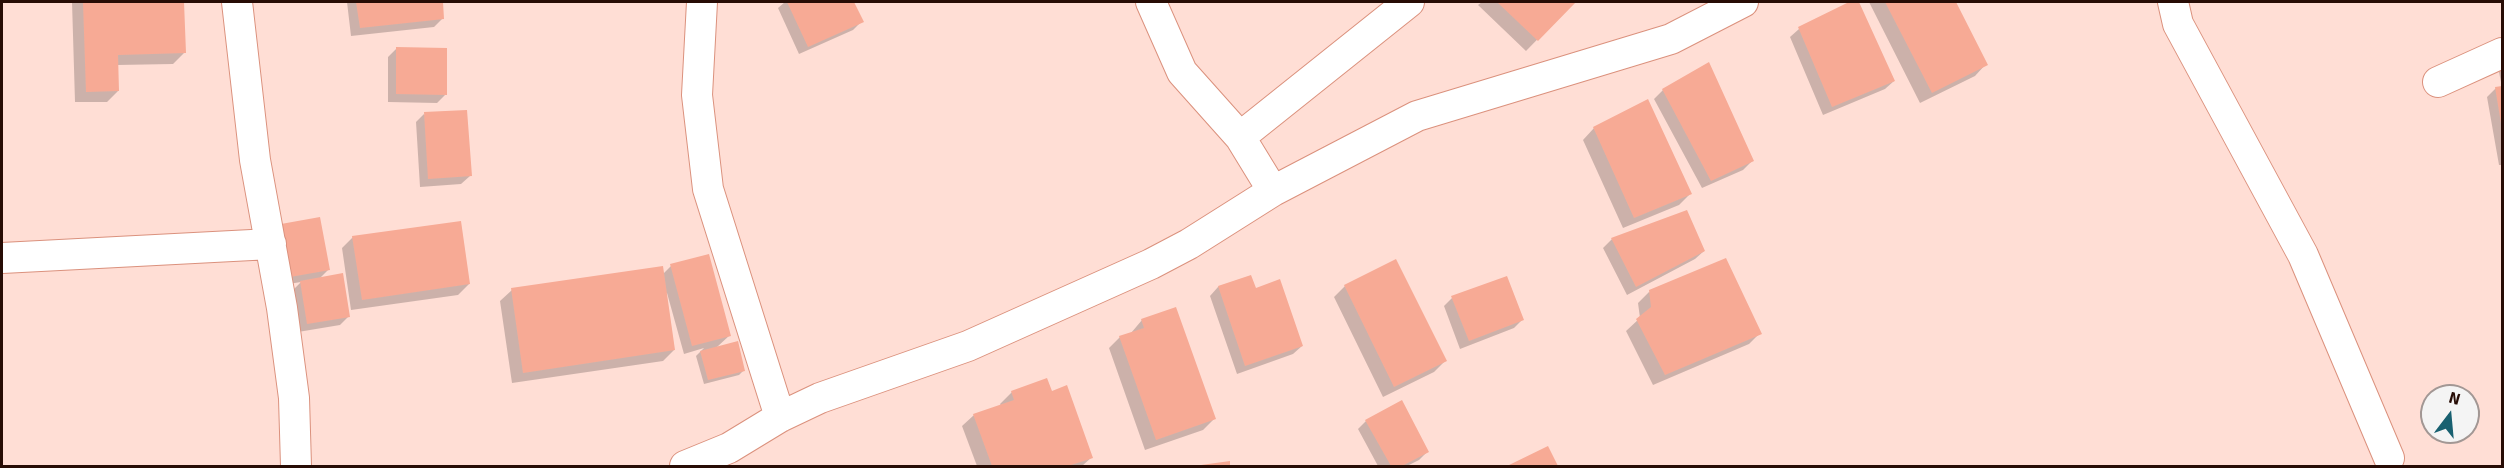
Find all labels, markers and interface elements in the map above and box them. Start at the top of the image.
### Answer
north arrow [2420,384,2480,444]
text: N [2446,387,2463,410]

